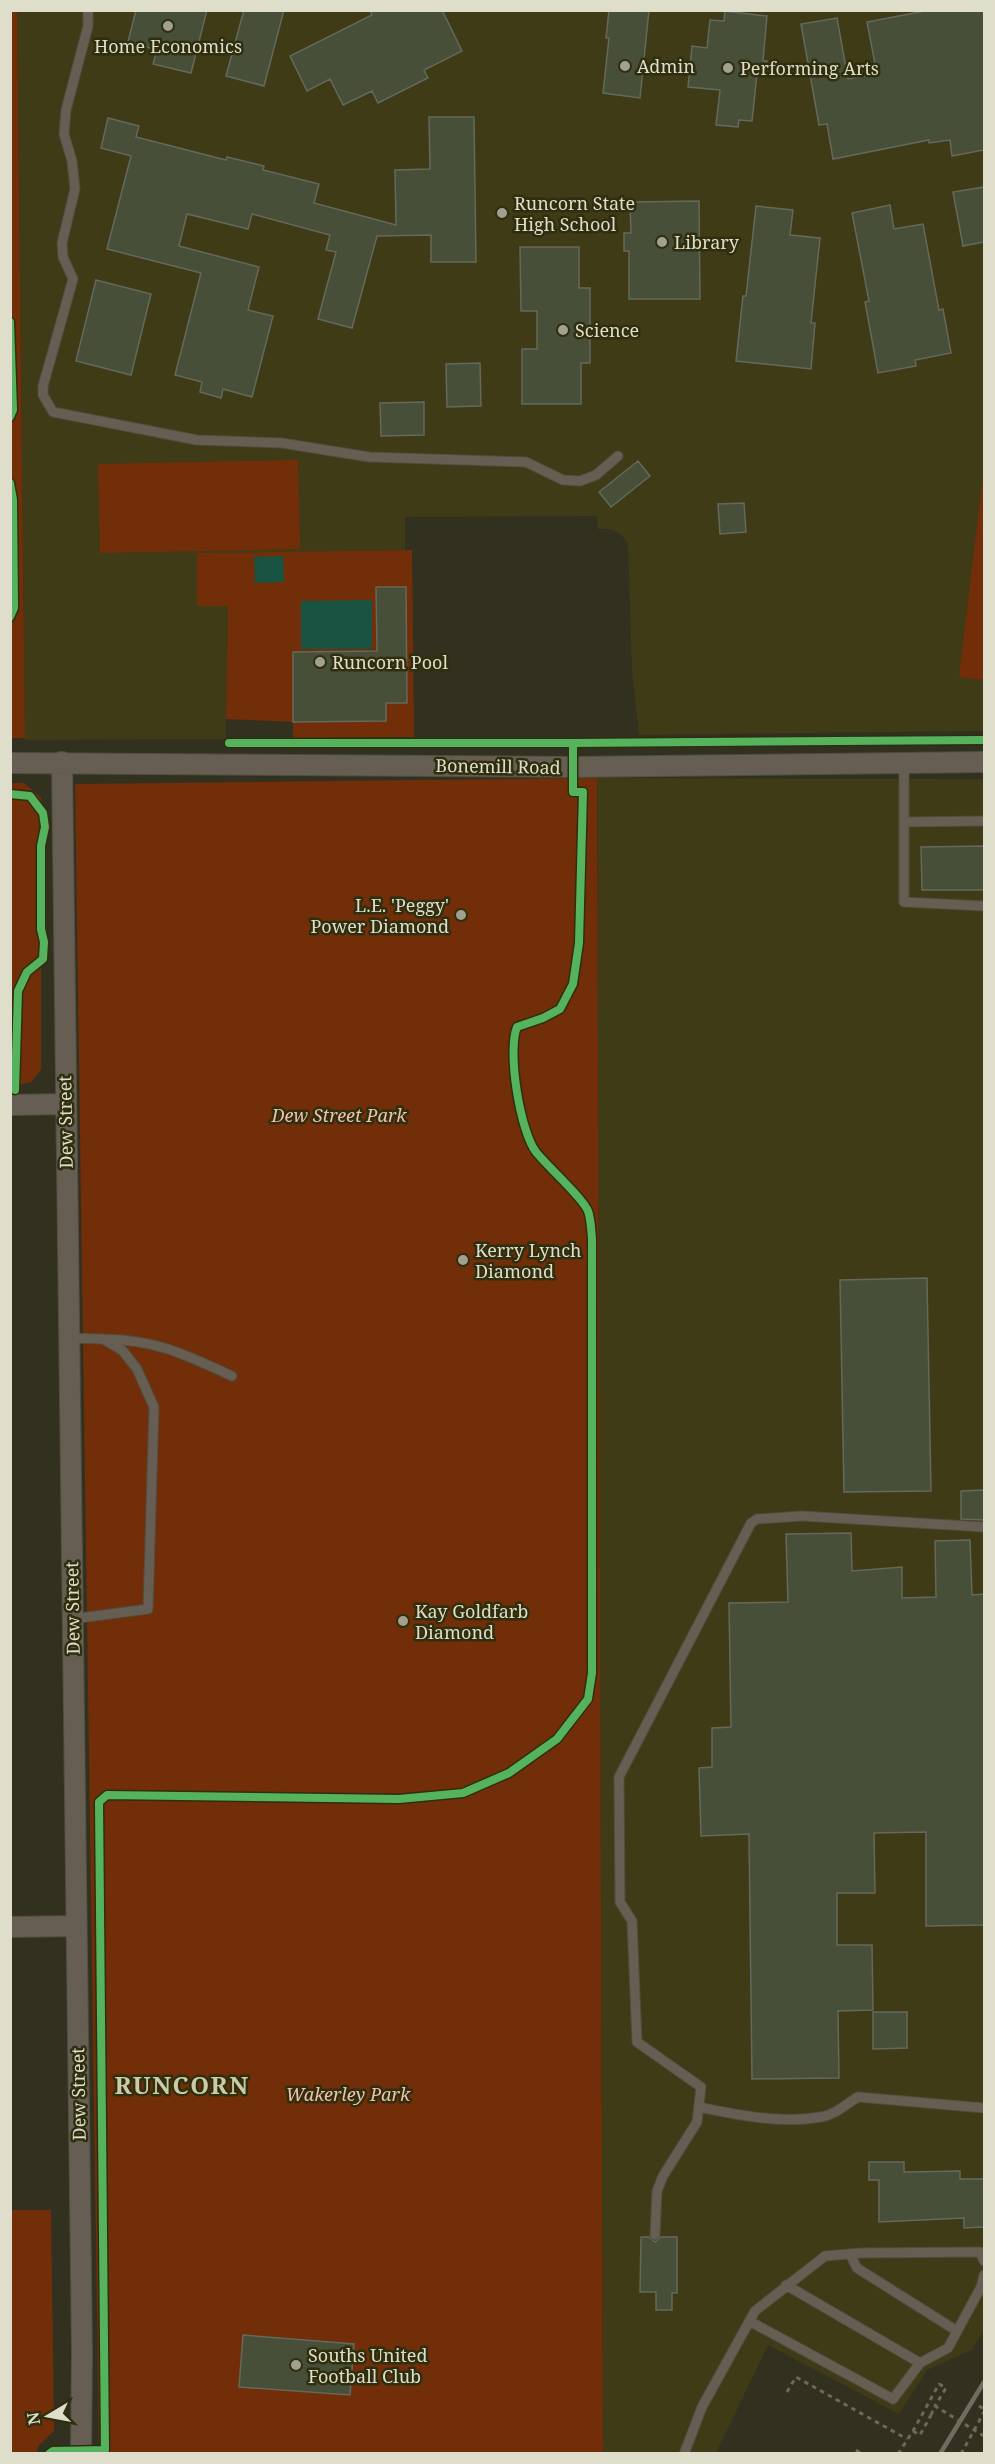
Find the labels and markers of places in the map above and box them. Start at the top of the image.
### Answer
marker: Home Economics [161,19,175,33]
place label: Home Economics [94,34,242,58]
place label: Admin [637,54,695,78]
place label: Performing Arts [740,56,879,80]
marker: Admin [618,59,632,73]
marker: Performing Arts [721,61,735,75]
place label: Runcorn State High School [514,191,635,236]
marker: Runcorn State High School [495,206,509,220]
place label: Library [674,230,740,254]
marker: Library [655,235,669,249]
place label: Science [575,318,639,342]
marker: Science [556,323,570,337]
place label: Runcorn Pool [332,650,449,674]
marker: Runcorn Pool [313,655,327,669]
place label: L.E. 'Peggy' Power Diamond [310,893,449,938]
marker: L.E. 'Peggy' Power Diamond [454,908,468,922]
place label: Kerry Lynch Diamond [475,1238,581,1283]
marker: Kerry Lynch Diamond [456,1253,470,1267]
place label: Kay Goldfarb Diamond [415,1599,528,1644]
marker: Kay Goldfarb Diamond [396,1614,410,1628]
place label: Souths United Football Club [308,2343,427,2388]
marker: Souths United Football Club [289,2358,303,2372]

